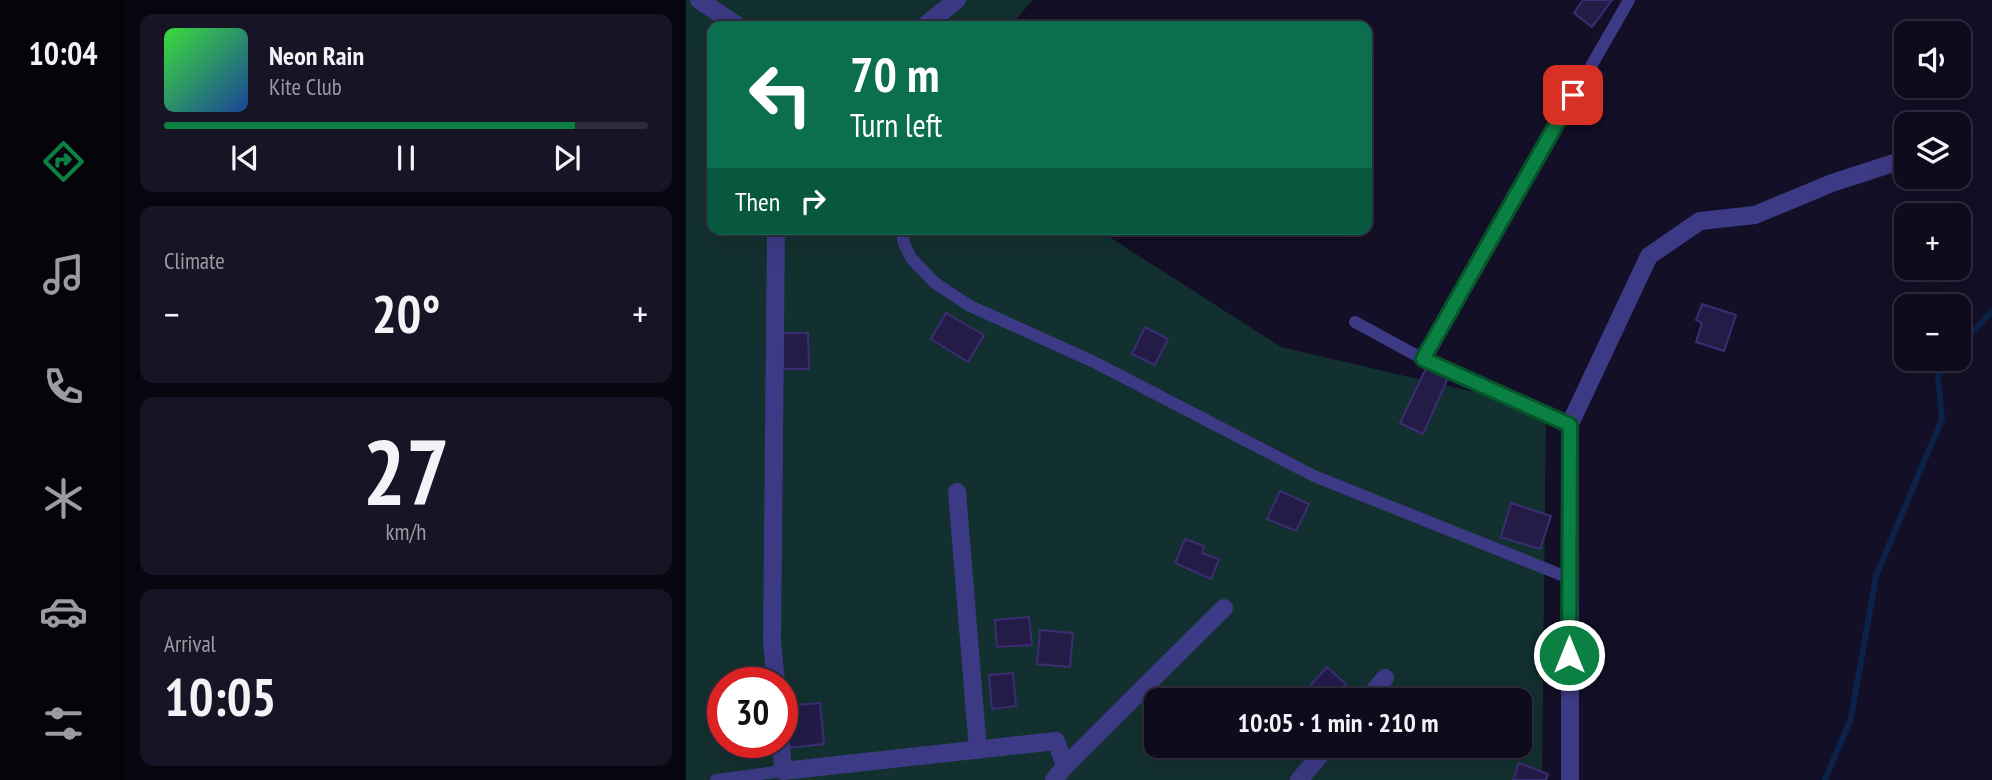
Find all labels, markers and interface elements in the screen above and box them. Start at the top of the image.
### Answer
map controls [1894,21,1971,371]
button: sound [1894,21,1971,98]
text: 10:04 [28,32,98,74]
text: Neon Rain [269,39,364,72]
text: 70 m [850,42,939,106]
icon: left [735,49,826,140]
pin [1543,65,1603,125]
text: Kite Club [269,72,342,101]
icon: arrive [1554,76,1592,114]
text: Turn left [850,104,942,146]
button: layers [1894,112,1971,189]
icon: directions [39,137,88,186]
icon: previous [226,139,264,177]
icon: pause [387,139,425,177]
icon: next [548,139,586,177]
icon: right [794,182,832,220]
text: Then [735,185,780,218]
button: + [1894,203,1971,280]
text: Climate [164,246,225,275]
icon: music [39,250,88,299]
text: 20° [372,280,440,347]
text: − [164,289,180,338]
text: + [632,289,648,338]
button: − [1894,294,1971,371]
icon: phone [39,362,88,411]
text: 27 [363,412,450,530]
icon: climate [39,474,88,523]
text: km/h [386,517,426,546]
icon: car [39,587,88,636]
position arrow [1532,618,1606,692]
text: Arrival [164,629,216,658]
text: 10:05 [164,663,276,730]
speed limit sign: 30 [707,667,798,758]
icon: filters [39,699,88,748]
text: 10:05 · 1 min · 210 m [1238,706,1438,739]

